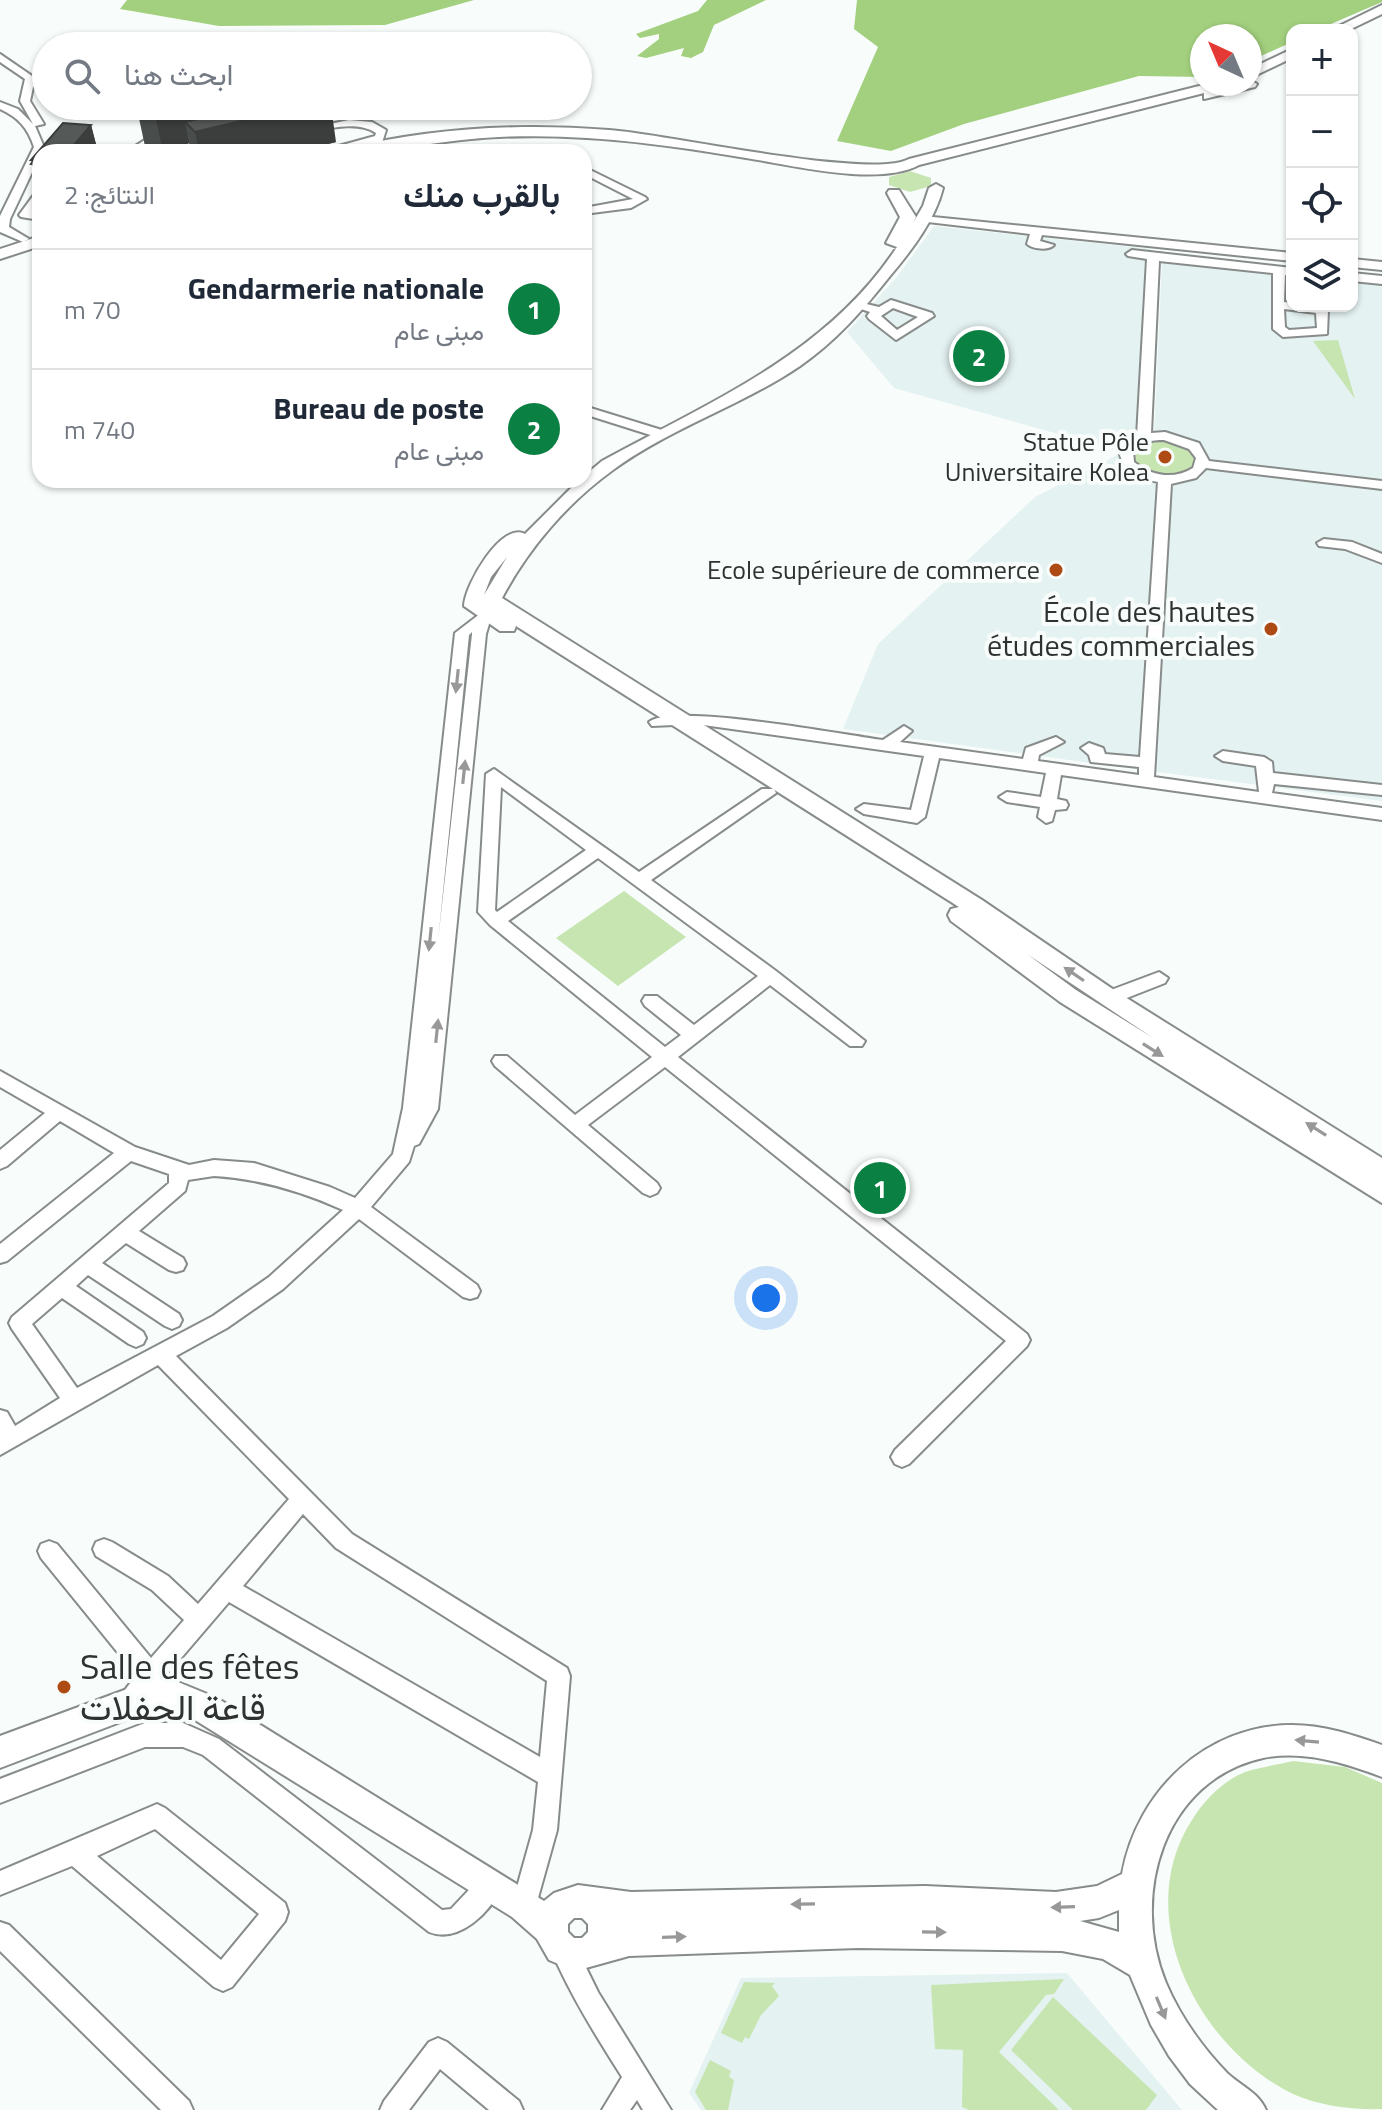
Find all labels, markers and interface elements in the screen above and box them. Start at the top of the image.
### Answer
north arrow [1190,24,1262,96]
map controls [1286,24,1358,312]
button: + [1286,24,1358,96]
search box [32,32,592,120]
text: ابحث هنا [124,51,234,97]
icon: search [60,54,104,98]
button: − [1286,96,1358,168]
text: بالقرب منك [403,168,560,220]
button: locate [1286,168,1358,240]
text: النتائج: 2 [64,175,155,214]
button: layers [1286,240,1358,312]
text: Gendarmerie nationale [188,265,484,311]
text: 70 m [64,290,121,329]
text: 1 [527,290,541,329]
text: مبنى عام [394,311,484,350]
pin: 2 [953,326,1005,386]
text: Bureau de poste [273,385,484,431]
text: 740 m [64,410,135,449]
text: 2 [527,410,541,449]
place label: Statue Pôle Universitaire Kolea [945,422,1149,491]
text: مبنى عام [394,431,484,470]
marker: Statue Pôle Universitaire Kolea [1156,448,1174,466]
place label: Ecole supérieure de commerce [707,550,1040,589]
marker: Ecole supérieure de commerce [1047,561,1065,579]
place label: École des hautes études commerciales [987,588,1255,668]
marker: École des hautes études commerciales [1262,620,1280,638]
one-way arrow [450,668,463,693]
one-way arrow [458,760,471,785]
one-way arrow [423,927,436,952]
one-way arrow [1063,967,1084,982]
one-way arrow [431,1018,444,1043]
one-way arrow [1142,1042,1164,1056]
one-way arrow [1305,1122,1327,1136]
pin: 1 [854,1158,906,1218]
your location [746,1278,786,1318]
place label: Salle des fêtes قاعة الحفلات [80,1638,299,1734]
marker: Salle des fêtes قاعة الحفلات [55,1678,73,1696]
one-way arrow [1294,1734,1319,1747]
one-way arrow [790,1898,815,1910]
one-way arrow [1050,1900,1075,1913]
one-way arrow [922,1926,947,1938]
one-way arrow [662,1931,687,1944]
one-way arrow [1155,1996,1168,2020]

